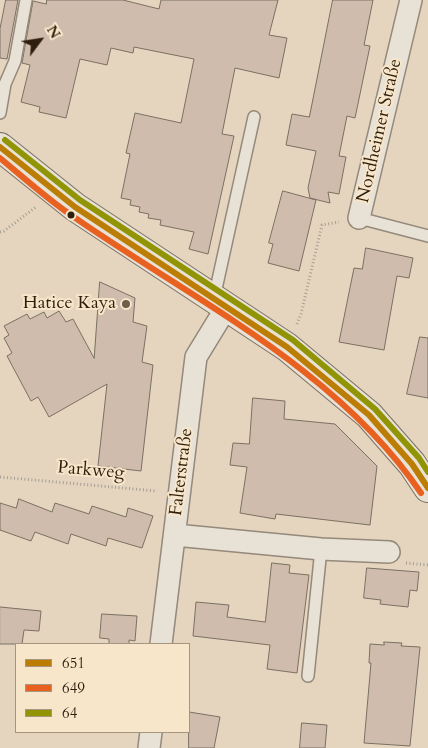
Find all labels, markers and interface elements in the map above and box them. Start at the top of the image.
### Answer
north arrow [15,15,65,65]
text: N [42,22,65,42]
street label: Nordheimer Straße [353,57,407,205]
unlabelled marker [66,210,76,220]
place label: Hatice Kaya [23,293,116,315]
marker: Hatice Kaya [120,298,132,310]
street label: Falterstraße [166,427,198,517]
street label: Parkweg [57,457,125,485]
legend [15,643,190,733]
text: 651 [62,653,85,673]
text: 649 [62,678,85,698]
text: 64 [62,703,77,723]

